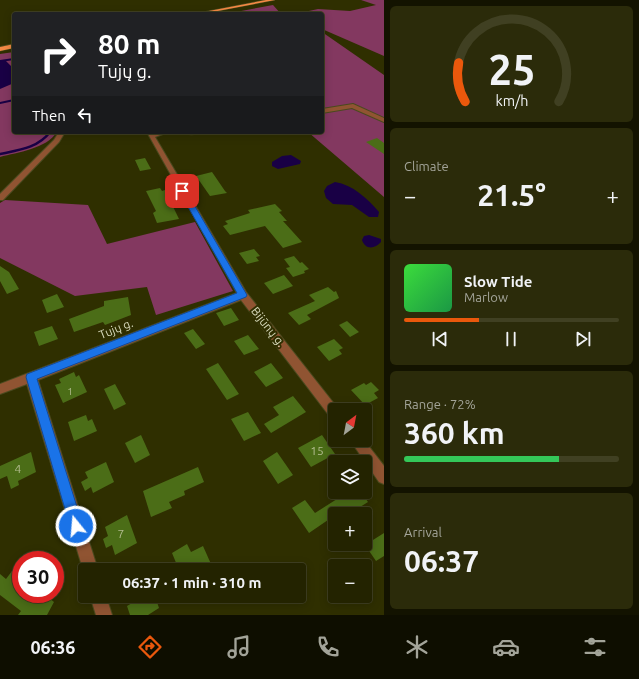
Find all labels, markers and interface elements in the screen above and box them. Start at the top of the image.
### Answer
icon: right [32,28,84,80]
text: 80 m [98,28,160,59]
text: 25 [488,46,535,93]
text: Tujų g. [98,61,151,81]
text: km/h [495,92,528,108]
icon: left [74,104,96,126]
text: Then [32,107,66,124]
text: Climate [404,159,449,173]
pin [165,174,199,208]
text: 21.5° [477,178,546,212]
icon: arrive [171,180,193,202]
text: − [404,183,416,208]
text: + [607,183,619,208]
text: Slow Tide [464,273,532,290]
text: Marlow [464,290,508,304]
street label: Bijūnų g. [249,304,288,349]
street label: Tujų g. [97,316,135,341]
icon: previous [429,328,451,350]
icon: pause [500,328,522,350]
icon: next [572,328,594,350]
house number: 1 [67,386,73,397]
text: Range · 72% [404,397,476,411]
north arrow [328,403,372,447]
map controls [328,403,372,603]
text: 360 km [404,416,505,450]
house number: 15 [310,444,324,457]
button: layers [328,455,372,499]
house number: 4 [15,462,22,475]
position arrow [55,505,97,547]
button: + [328,507,372,551]
text: Arrival [404,525,442,539]
house number: 7 [118,527,124,540]
text: 06:37 [404,544,479,578]
speed limit sign: 30 [12,551,64,603]
button: − [328,559,372,603]
text: 06:37 · 1 min · 310 m [123,574,261,591]
icon: directions [136,633,164,661]
icon: music [225,633,253,661]
icon: phone [314,633,342,661]
icon: climate [403,633,431,661]
icon: car [492,633,520,661]
icon: filters [581,633,609,661]
text: 06:36 [30,637,75,657]

